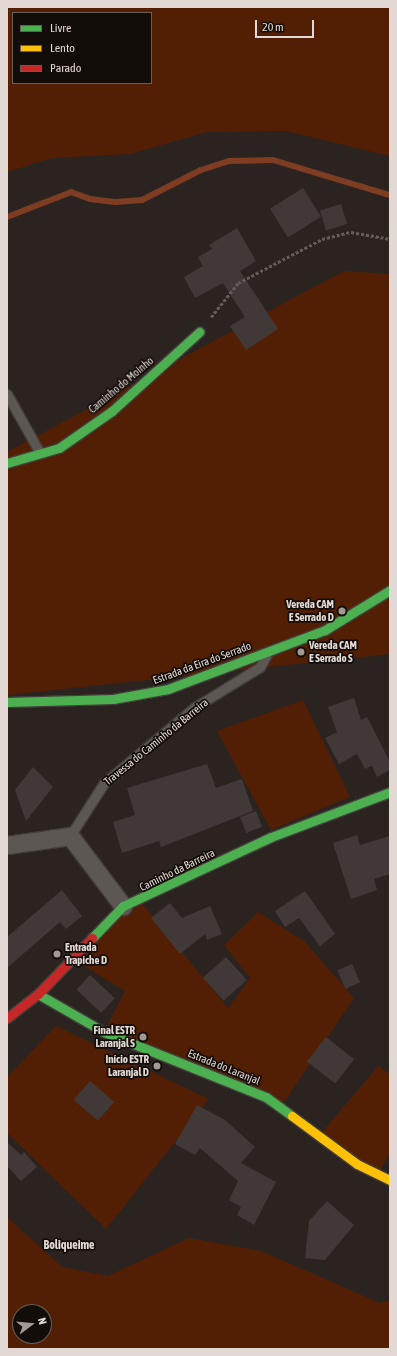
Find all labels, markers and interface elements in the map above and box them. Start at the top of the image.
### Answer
legend [12,12,152,84]
scale bar [257,12,316,38]
text: 20 m [262,20,284,34]
text: Livre [50,21,71,35]
text: Lento [50,41,75,55]
text: Parado [50,61,81,75]
street label: Caminho do Moinho [86,354,156,416]
place label: Vereda CAM E Serrado D [286,598,334,624]
marker: Vereda CAM E Serrado D [337,606,347,616]
street label: Estrada da Eira do Serrado [151,639,253,687]
place label: Vereda CAM E Serrado S [309,639,357,665]
marker: Vereda CAM E Serrado S [296,647,306,657]
street label: Travessa do Caminho da Barreira [101,696,211,788]
street label: Caminho da Barreira [137,846,217,894]
place label: Entrada Trapiche D [65,941,107,967]
marker: Entrada Trapiche D [52,949,62,959]
place label: Final ESTR Laranjal S [94,1024,135,1050]
marker: Final ESTR Laranjal S [138,1032,148,1042]
street label: Estrada do Laranjal [186,1046,262,1088]
place label: Início ESTR Laranjal D [105,1053,149,1079]
marker: Início ESTR Laranjal D [152,1061,162,1071]
district label: Boliqueime [43,1239,95,1253]
north arrow [12,1304,52,1344]
text: N [36,1316,49,1326]

